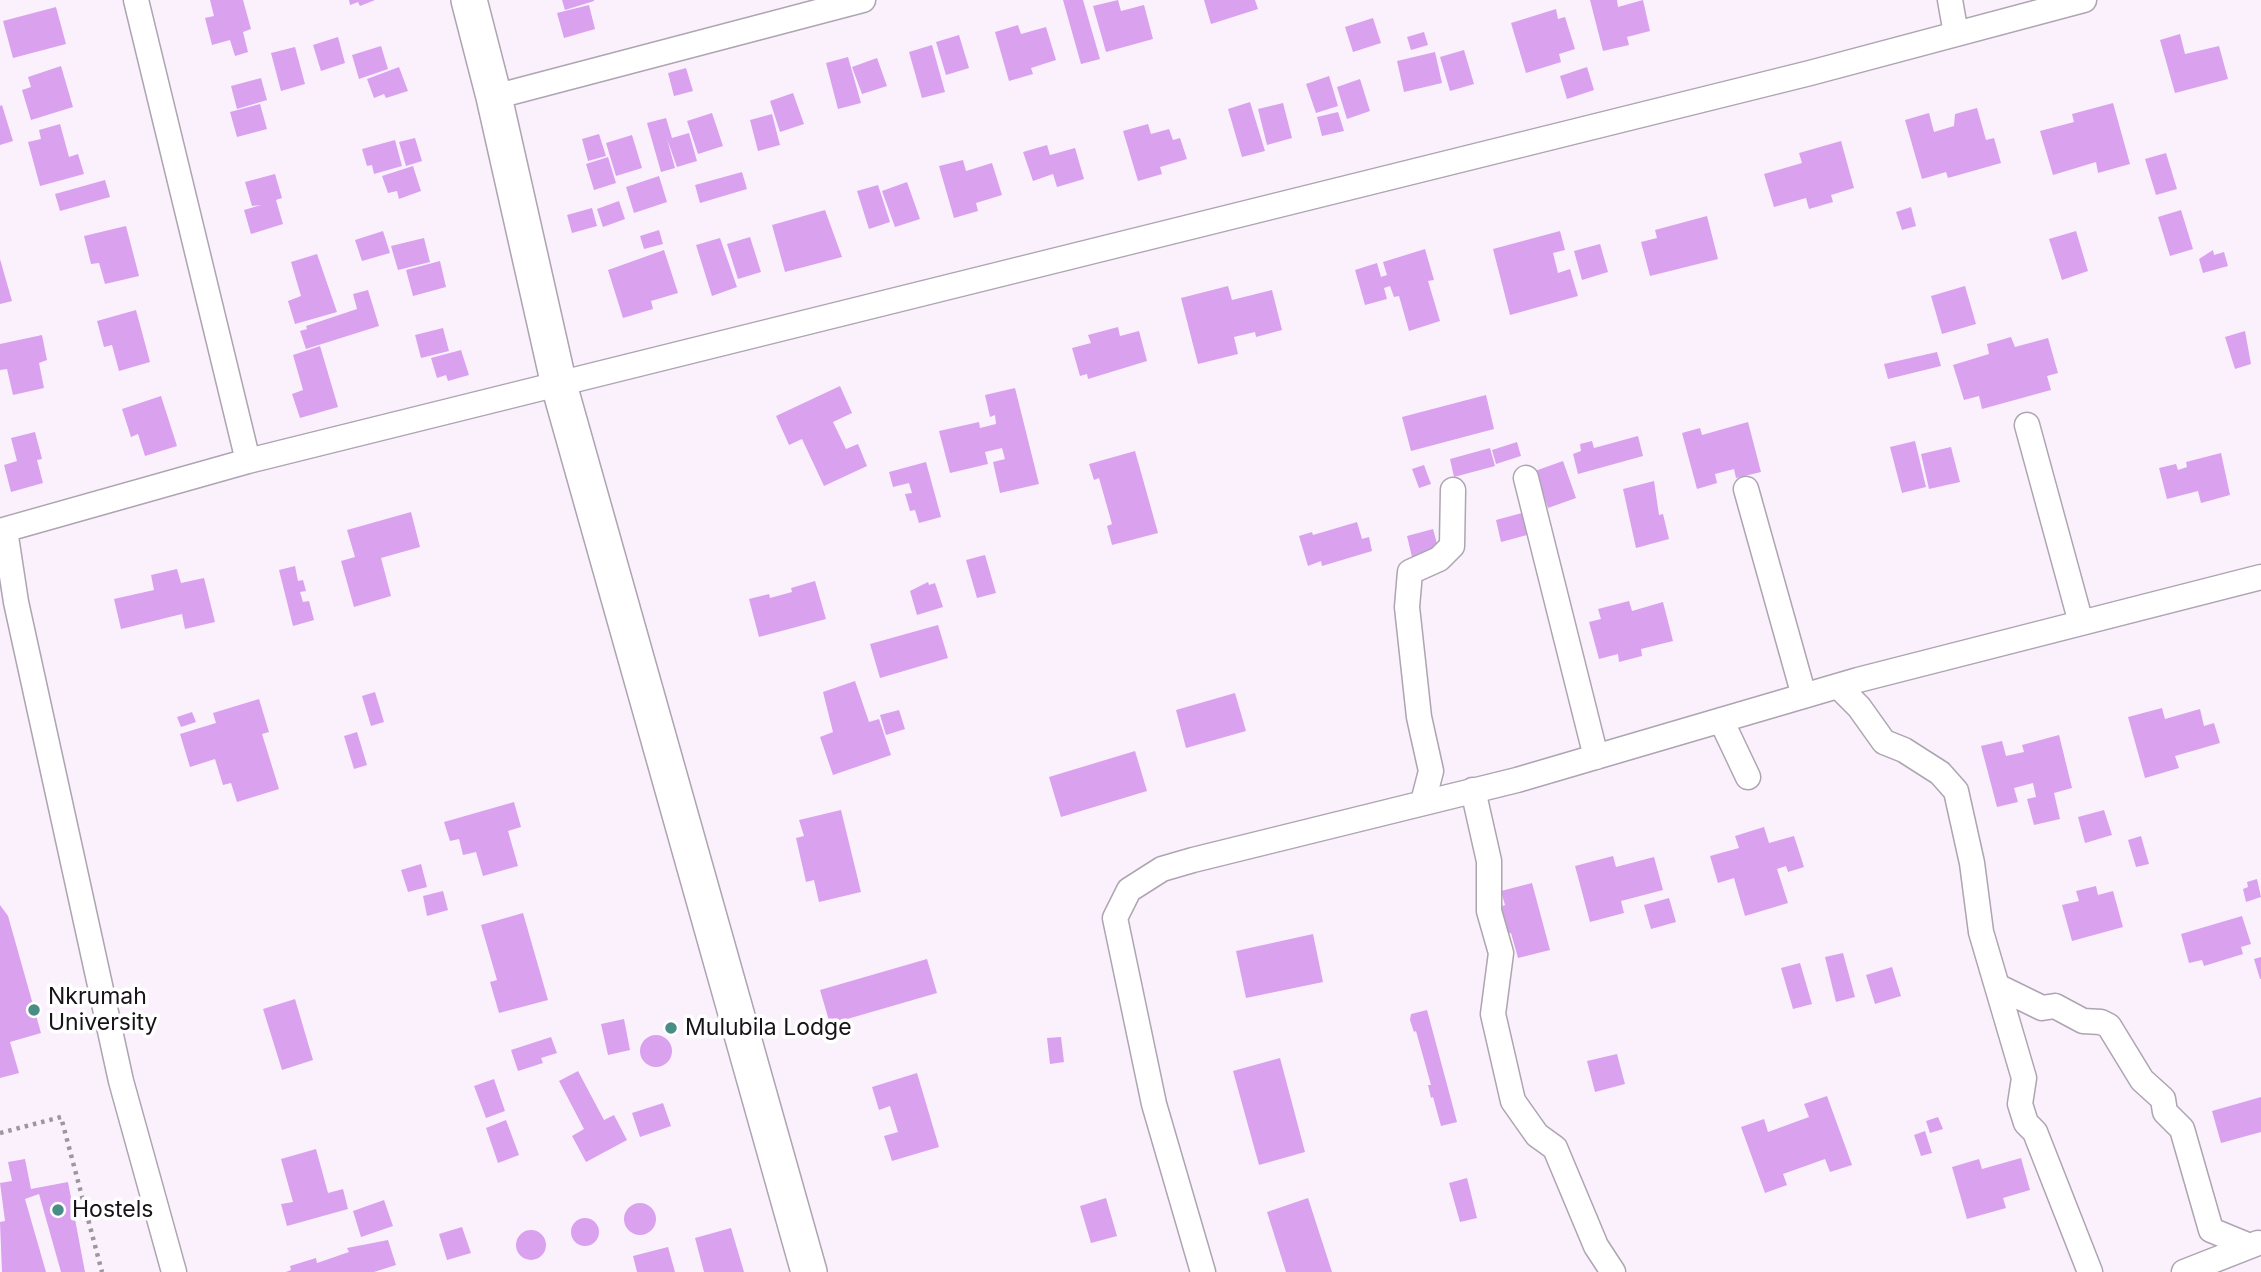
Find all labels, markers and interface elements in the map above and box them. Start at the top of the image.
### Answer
place label: Nkrumah University [48,983,157,1037]
marker: Nkrumah University [26,1002,42,1018]
place label: Mulubila Lodge [685,1014,852,1042]
marker: Mulubila Lodge [663,1020,679,1036]
place label: Hostels [72,1196,153,1224]
marker: Hostels [50,1202,66,1218]

